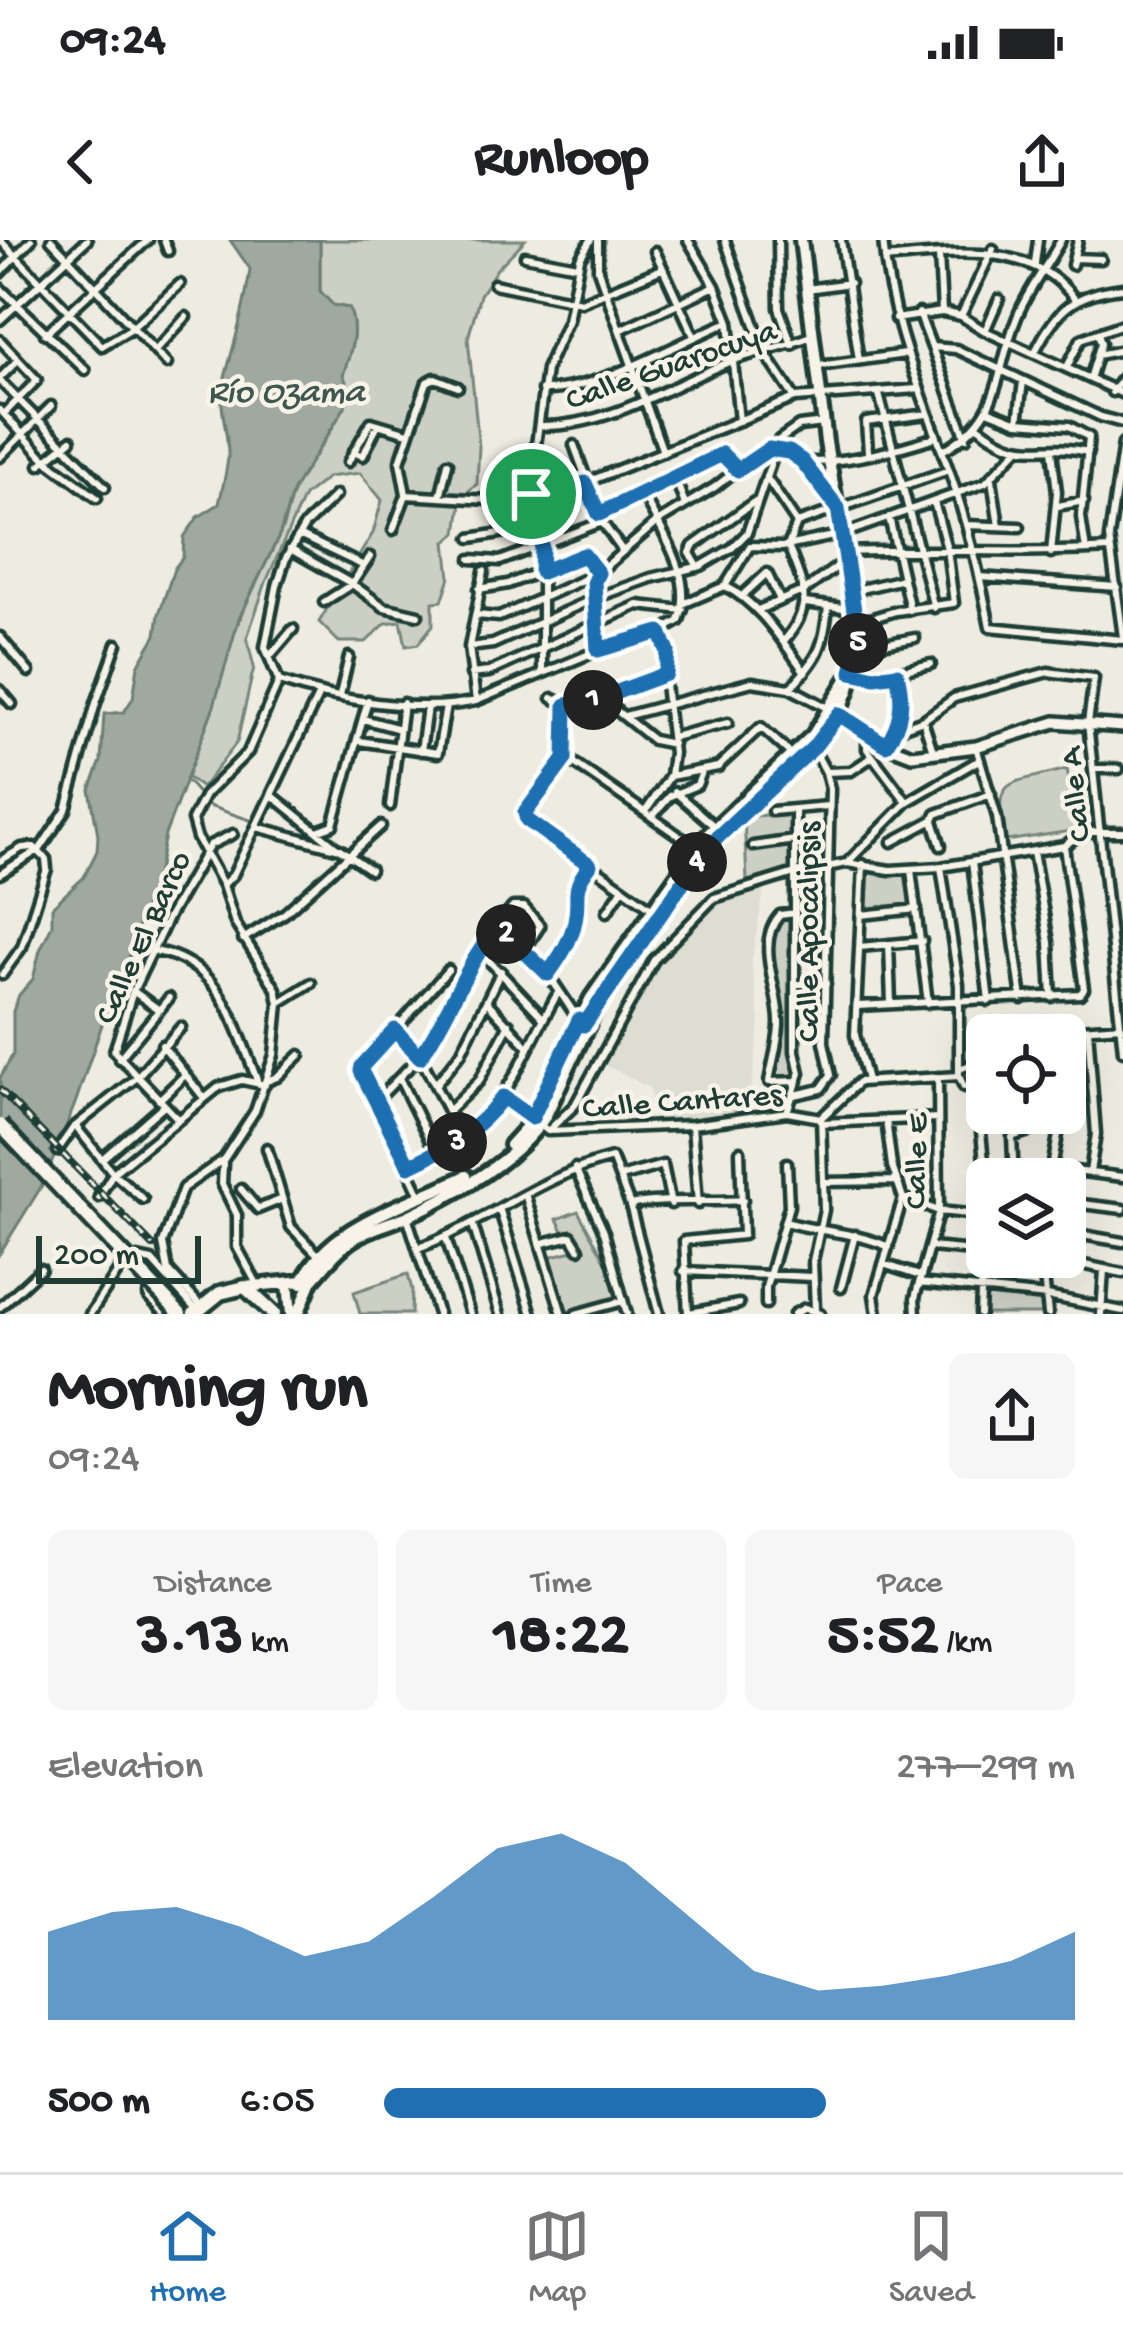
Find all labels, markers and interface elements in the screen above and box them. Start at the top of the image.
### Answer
text: 09:24 [60,16,166,69]
icon: back [48,129,114,195]
icon: share [1009,129,1075,195]
text: Runloop [475,130,648,194]
street label: Calle Guarocuya [562,313,784,421]
water label: Río Ozama [208,373,366,416]
pin [480,443,582,545]
icon: arrive [498,461,564,527]
pin: 5 [828,613,888,673]
text: 5 [849,624,867,662]
pin: 1 [563,670,623,730]
text: 1 [586,681,600,719]
street label: Calle A [1054,744,1102,844]
street label: Calle Apocalipsis [792,821,830,1042]
pin: 4 [667,832,727,892]
text: 4 [689,843,705,881]
street label: Calle El Barco [89,846,202,1031]
pin: 2 [476,904,536,964]
text: 2 [498,915,514,953]
map controls [966,1014,1086,1278]
button: locate [966,1014,1086,1134]
street label: Calle Cantares [581,1078,784,1130]
street label: Calle E [899,1111,939,1210]
pin: 3 [427,1112,487,1172]
text: 3 [448,1123,466,1161]
button: layers [966,1158,1086,1278]
scale bar [36,1230,201,1283]
text: 200 m [54,1238,139,1276]
button: share [949,1353,1075,1479]
text: Morning run [48,1354,367,1432]
text: 09:24 [48,1438,140,1484]
text: Distance [155,1566,271,1604]
text: Time [531,1566,592,1604]
text: Pace [877,1566,942,1604]
text: 3.13 [138,1604,243,1674]
text: 18:22 [494,1604,629,1674]
text: 5:52 [827,1604,939,1674]
text: km [243,1625,289,1663]
text: /km [939,1625,992,1663]
text: Elevation [48,1746,203,1792]
text: 277–299 m [896,1746,1075,1792]
text: 500 m [48,2080,150,2126]
text: 6:05 [240,2080,315,2126]
tab: Home [149,2203,226,2313]
tab: Map [524,2203,590,2313]
tab: Saved [889,2203,974,2313]

